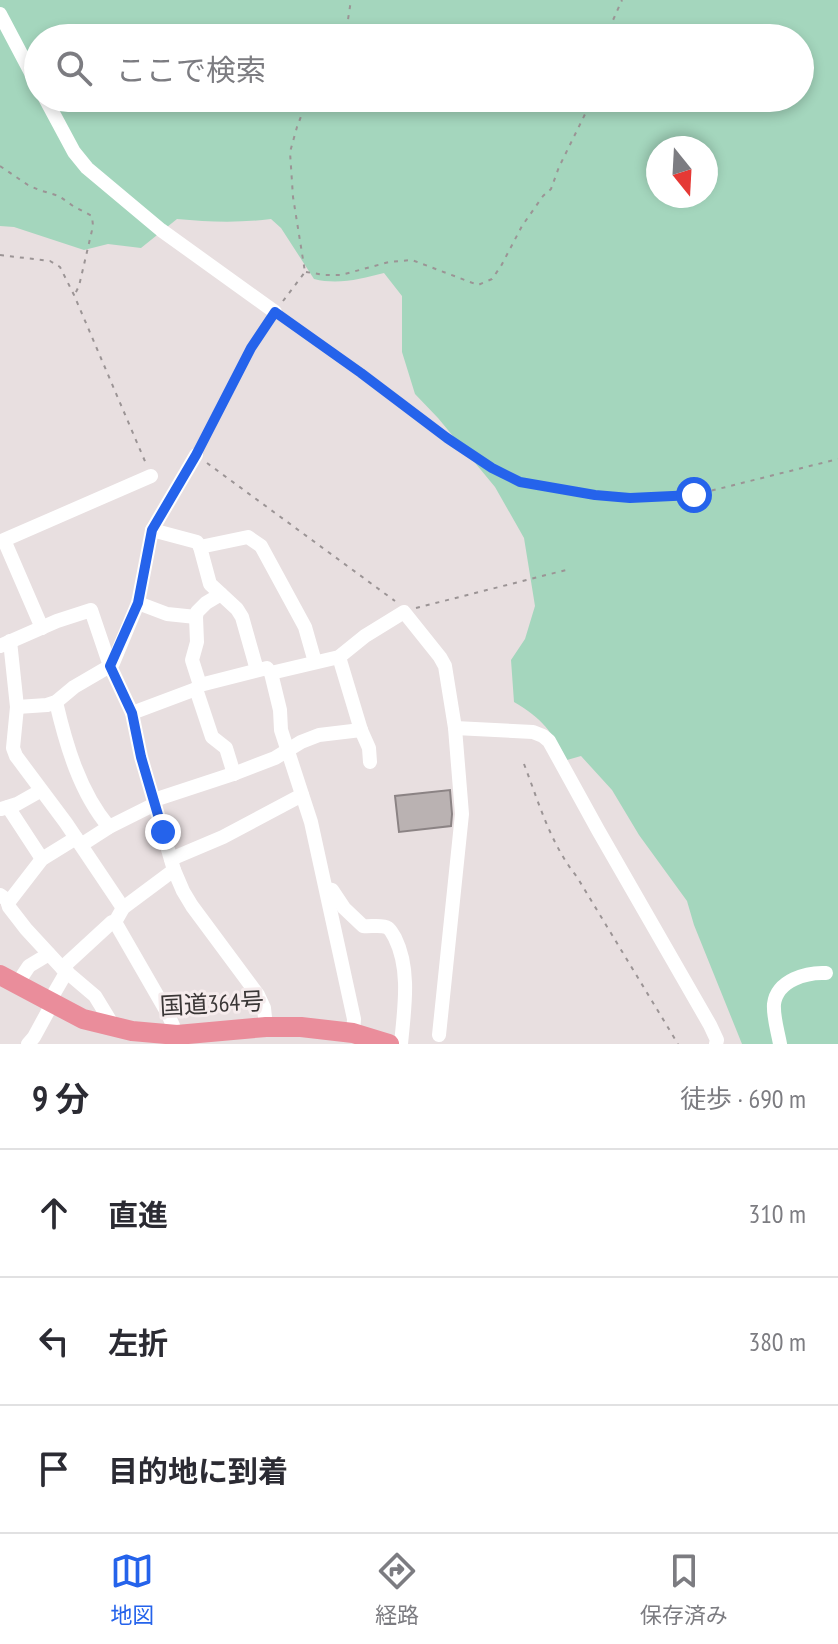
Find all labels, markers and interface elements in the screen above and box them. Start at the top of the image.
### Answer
search box [24,24,814,112]
icon: search [52,46,96,90]
text: ここで検索 [116,50,266,89]
north arrow [646,136,718,208]
route start [676,477,712,513]
route end [145,814,181,850]
street label: 国道364号 [159,985,265,1022]
text: 9 分 [32,1076,89,1120]
text: 徒歩 · 690 m [680,1082,806,1115]
icon: ahead [32,1191,76,1235]
text: 直進 [108,1195,168,1234]
text: 310 m [748,1197,806,1230]
icon: left [32,1319,76,1363]
text: 左折 [108,1323,168,1362]
text: 380 m [748,1325,806,1358]
icon: arrive [32,1447,76,1491]
text: 目的地に到着 [108,1451,288,1490]
tab: 地図 [110,1549,154,1629]
tab: 経路 [375,1549,419,1629]
tab: 保存済み [640,1549,728,1629]

